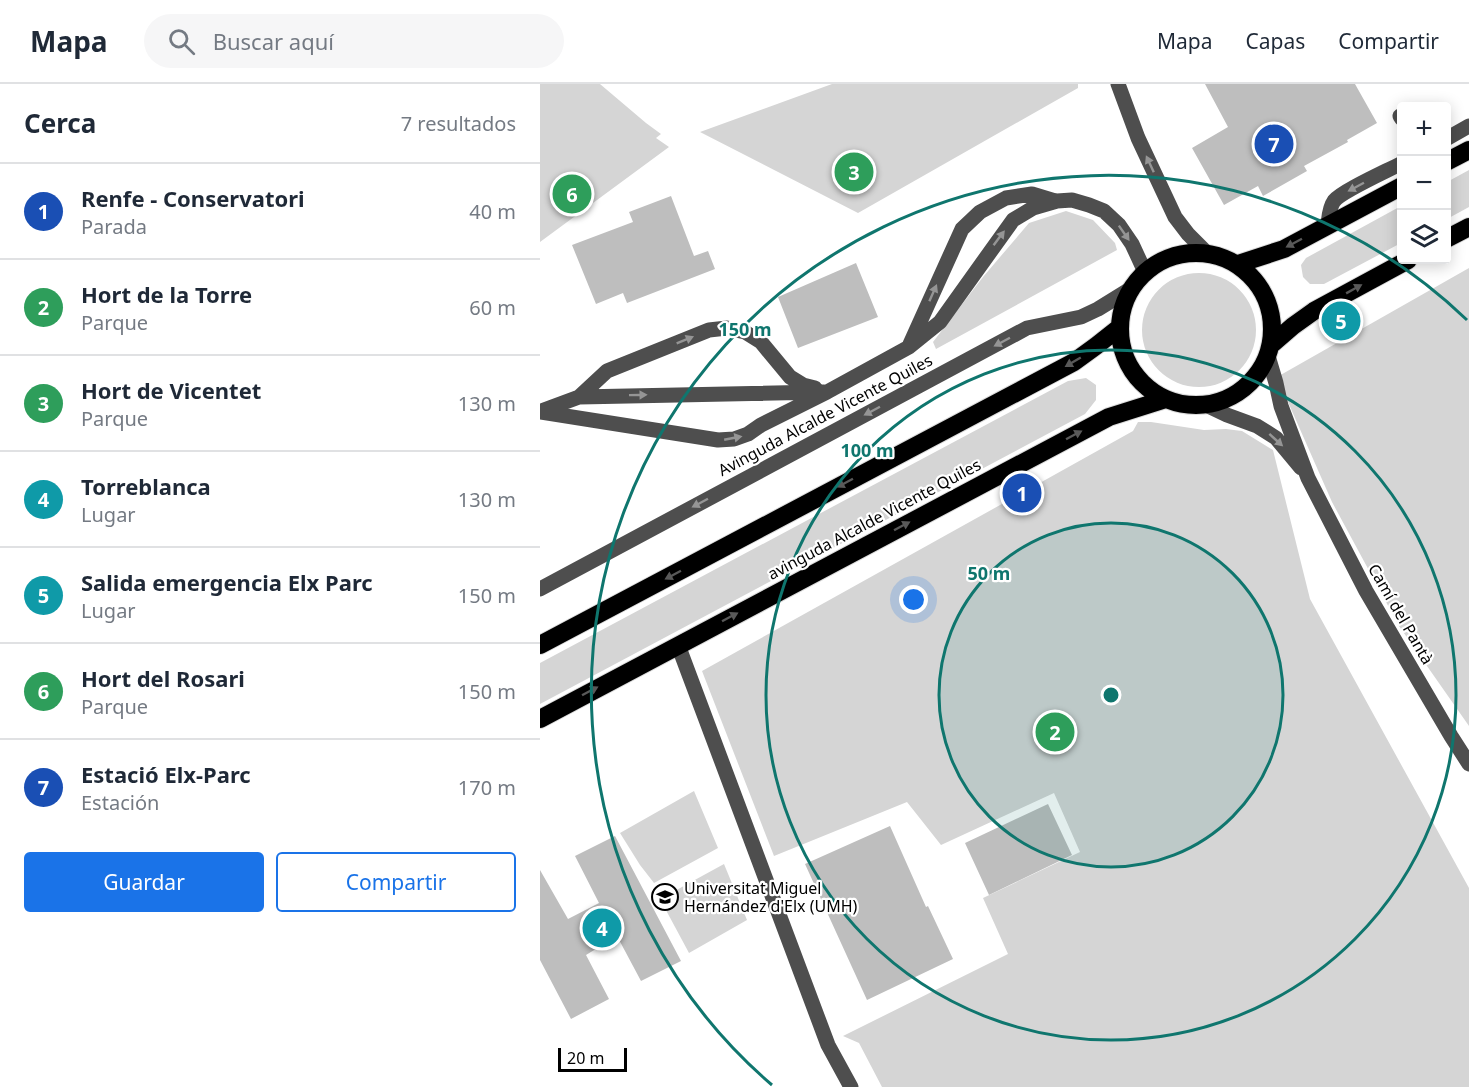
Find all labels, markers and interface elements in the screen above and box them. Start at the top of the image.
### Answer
search box [144,14,564,68]
text: Mapa [30,22,108,60]
icon: search [165,25,198,58]
text: Buscar aquí [213,26,334,56]
text: Mapa [1157,27,1213,55]
text: Capas [1246,27,1305,55]
text: Compartir [1338,27,1439,55]
map controls [1397,102,1451,264]
button: + [1397,102,1451,156]
text: Cerca [24,105,96,141]
text: 7 resultados [401,110,516,137]
pin: 7 [1254,122,1294,166]
pin: 3 [834,150,874,194]
one-way arrow [1146,155,1155,172]
button: − [1397,156,1451,210]
pin: 6 [552,172,591,216]
one-way arrow [1347,182,1364,192]
text: Renfe - Conservatori [81,183,305,213]
text: 1 [38,198,49,225]
text: 40 m [469,198,516,225]
button: layers [1397,210,1451,264]
text: Parada [81,213,147,240]
one-way arrow [1118,225,1130,241]
one-way arrow [993,230,1006,246]
one-way arrow [1286,238,1303,248]
text: Hort de la Torre [81,279,252,309]
one-way arrow [1346,284,1363,294]
one-way arrow [929,285,938,302]
text: 2 [38,294,49,321]
text: 60 m [469,294,516,321]
pin: 5 [1322,298,1360,344]
text: Parque [81,309,148,336]
text: 150 m [718,317,772,341]
one-way arrow [676,335,694,344]
one-way arrow [993,337,1010,347]
street label: Avinguda Alcalde Vicente Quiles [714,349,936,481]
one-way arrow [1064,357,1081,367]
text: Hort de Vicentet [81,375,261,405]
text: 3 [38,390,49,417]
text: 130 m [458,390,516,417]
one-way arrow [628,391,647,400]
text: Parque [81,405,148,432]
one-way arrow [863,406,880,416]
one-way arrow [1066,430,1083,440]
one-way arrow [724,433,743,442]
one-way arrow [1268,433,1283,447]
text: 100 m [840,438,894,462]
street label: avinguda Alcalde Vicente Quiles [764,453,984,585]
pin: 1 [1002,470,1042,516]
text: Torreblanca [81,471,211,501]
one-way arrow [836,478,853,488]
text: 4 [38,486,49,513]
text: 130 m [458,486,516,513]
one-way arrow [692,498,709,508]
text: Lugar [81,501,136,528]
one-way arrow [894,521,911,531]
street label: Camí del Pantà [1363,560,1439,668]
text: 50 m [968,561,1010,585]
text: Salida emergencia Elx Parc [81,567,373,597]
one-way arrow [664,570,681,580]
text: 5 [38,582,49,609]
text: 150 m [458,582,516,609]
your location [899,585,928,614]
text: Lugar [81,597,136,624]
one-way arrow [721,613,738,622]
text: Hort del Rosari [81,663,245,693]
text: 6 [38,678,49,705]
text: 150 m [458,678,516,705]
centre of rings [1101,685,1121,705]
one-way arrow [582,686,599,696]
text: Parque [81,693,148,720]
pin: 2 [1036,710,1074,754]
text: Estació Elx-Parc [81,759,251,789]
text: 7 [38,774,49,801]
text: 170 m [458,774,516,801]
text: Estación [81,789,159,816]
button: Guardar [24,852,264,912]
button: Compartir [276,852,516,912]
place label: Universitat Miguel Hernández d'Elx (UMH) [684,877,858,917]
school or university icon: Universitat Miguel Hernández d'Elx (UMH) [650,882,680,912]
pin: 4 [582,906,622,950]
scale bar [558,1045,627,1072]
text: 20 m [567,1047,604,1069]

